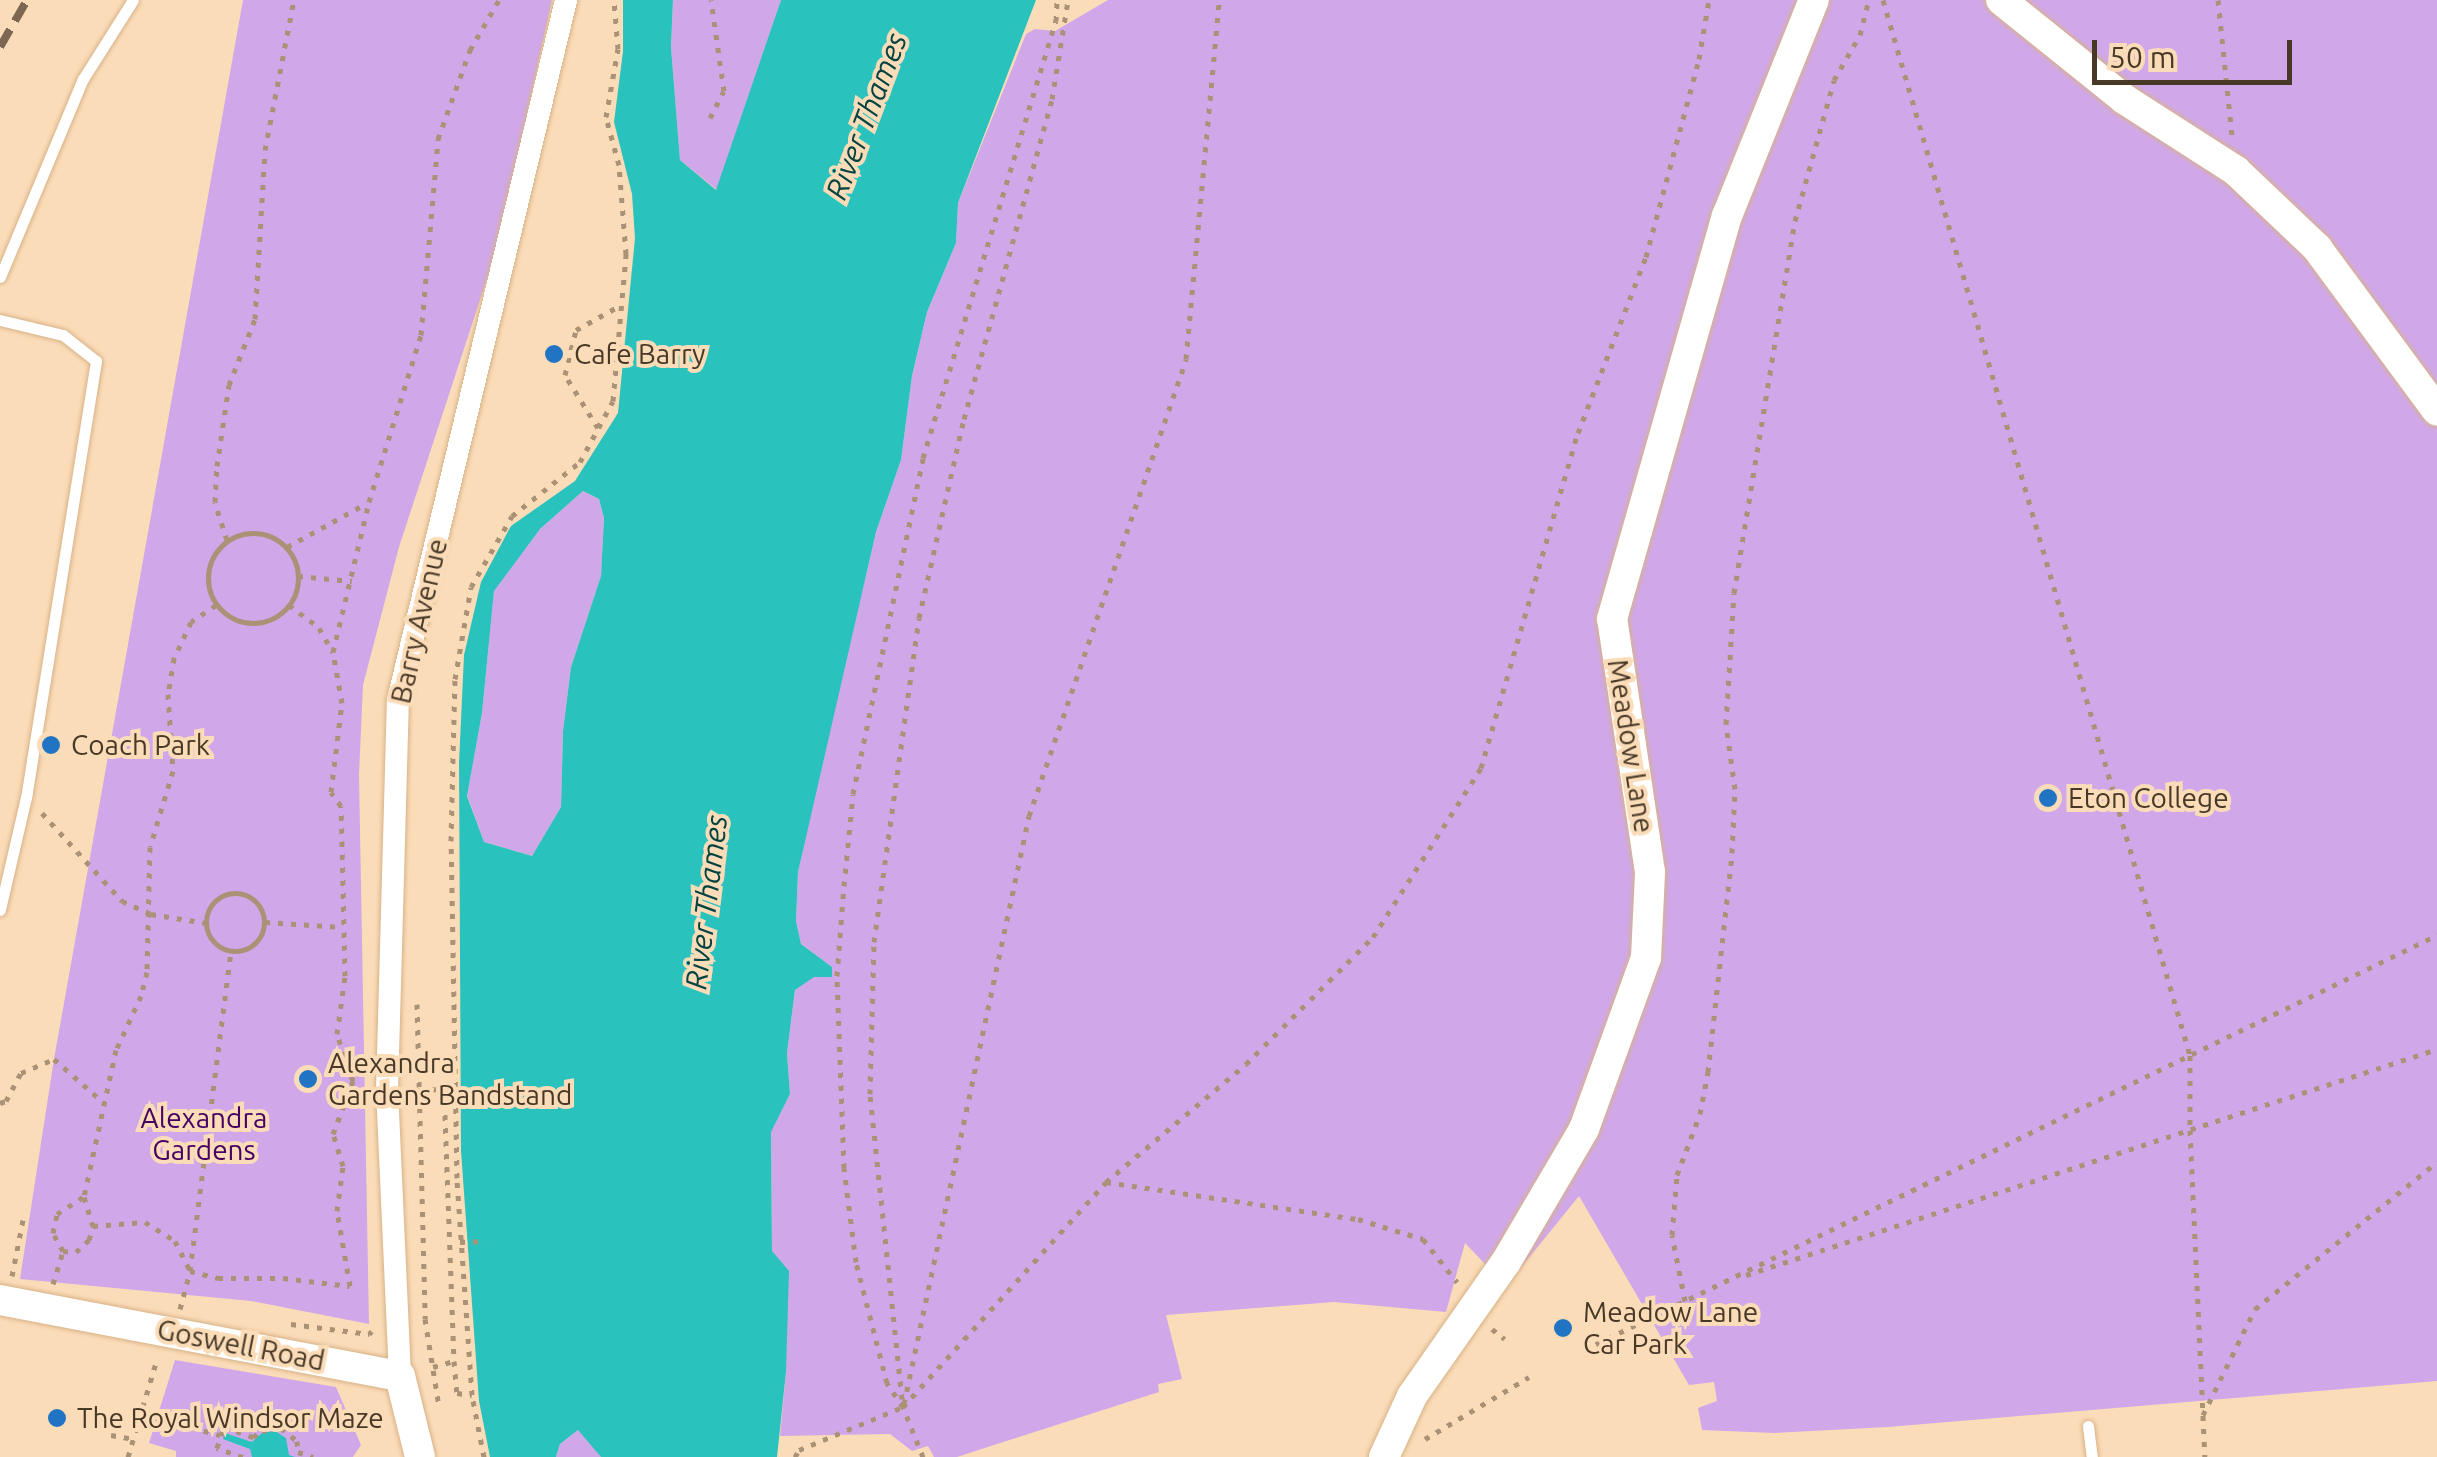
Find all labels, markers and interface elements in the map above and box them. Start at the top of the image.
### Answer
scale bar [2097,20,2297,82]
water label: River Thames [818,28,914,204]
text: 50 m [2109,40,2176,74]
place label: Cafe Barry [574,337,706,371]
marker: Cafe Barry [543,343,565,365]
street label: Barry Avenue [384,535,454,707]
street label: Meadow Lane [1601,657,1661,835]
place label: Coach Park [71,728,210,762]
marker: Coach Park [40,734,62,756]
place label: Eton College [2068,781,2229,815]
marker: Eton College [2037,787,2059,809]
water label: River Thames [677,813,735,991]
place label: Alexandra Gardens Bandstand [328,1046,572,1112]
marker: Alexandra Gardens Bandstand [297,1068,319,1090]
park label: Alexandra Gardens [141,1101,267,1167]
place label: Meadow Lane Car Park [1583,1295,1758,1361]
street label: Goswell Road [154,1312,328,1378]
marker: Meadow Lane Car Park [1552,1317,1574,1339]
place label: The Royal Windsor Maze [77,1401,384,1435]
marker: The Royal Windsor Maze [46,1407,68,1429]

